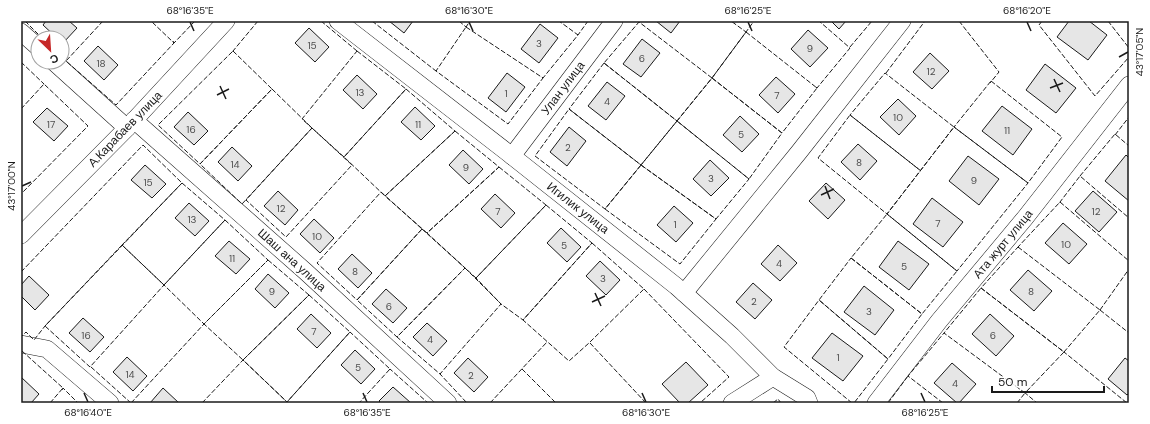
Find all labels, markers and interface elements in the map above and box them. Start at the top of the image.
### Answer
text: 68°16'35"E [166,4,214,17]
text: 68°16'30"E [445,4,493,17]
text: 68°16'25"E [724,4,772,17]
text: 68°16'20"E [1003,4,1051,17]
text: 43°17'05"N [1133,28,1146,76]
north arrow [30,30,70,70]
house number: 3 [536,37,542,50]
house number: 15 [307,39,317,52]
house number: 9 [807,42,813,55]
text: С [48,51,61,67]
house number: 6 [639,52,645,65]
house number: 18 [96,57,106,70]
street label: Улан улица [538,58,589,118]
house number: 12 [927,65,936,78]
house number: 13 [355,86,365,99]
street label: А.Карабаев улица [85,87,166,170]
house number: 1 [504,87,508,100]
house number: 7 [774,89,780,102]
house number: 4 [604,95,610,108]
house number: 10 [893,111,903,124]
house number: 17 [47,118,55,131]
house number: 11 [415,118,421,131]
house number: 16 [186,123,196,136]
house number: 11 [1004,124,1010,137]
house number: 5 [738,128,744,141]
house number: 2 [565,141,571,154]
house number: 8 [856,156,862,169]
house number: 14 [230,158,240,171]
text: 43°17'00"N [5,161,18,211]
house number: 9 [463,161,469,174]
house number: 3 [708,172,714,185]
house number: 9 [971,174,977,187]
house number: 15 [143,176,153,189]
street label: Игилик улица [544,179,613,238]
house number: 12 [277,202,286,215]
house number: 7 [495,205,501,218]
house number: 12 [1092,205,1101,218]
street label: Ата журт улица [970,206,1037,282]
house number: 13 [187,213,197,226]
house number: 7 [935,217,941,230]
house number: 1 [673,218,677,231]
street label: Шаш ана улица [254,225,330,295]
house number: 10 [312,230,322,243]
house number: 10 [1061,238,1071,251]
house number: 5 [561,239,567,252]
house number: 11 [229,252,235,265]
house number: 4 [776,257,782,270]
house number: 5 [901,260,907,273]
house number: 8 [352,265,358,278]
house number: 3 [600,272,606,285]
house number: 9 [269,285,275,298]
house number: 8 [1028,285,1034,298]
house number: 2 [751,295,757,308]
house number: 6 [386,300,392,313]
house number: 3 [866,305,872,318]
house number: 7 [311,325,317,338]
house number: 16 [81,329,91,342]
house number: 6 [990,329,996,342]
house number: 4 [427,333,433,346]
house number: 1 [836,351,840,364]
house number: 5 [355,361,361,374]
house number: 14 [125,368,135,381]
scale bar [992,368,1104,394]
house number: 2 [468,369,474,382]
text: 50 m [998,374,1027,390]
house number: 4 [952,377,958,390]
text: 68°16'40"E [64,406,112,419]
text: 68°16'35"E [343,406,391,419]
text: 68°16'30"E [622,406,670,419]
text: 68°16'25"E [901,406,949,419]

